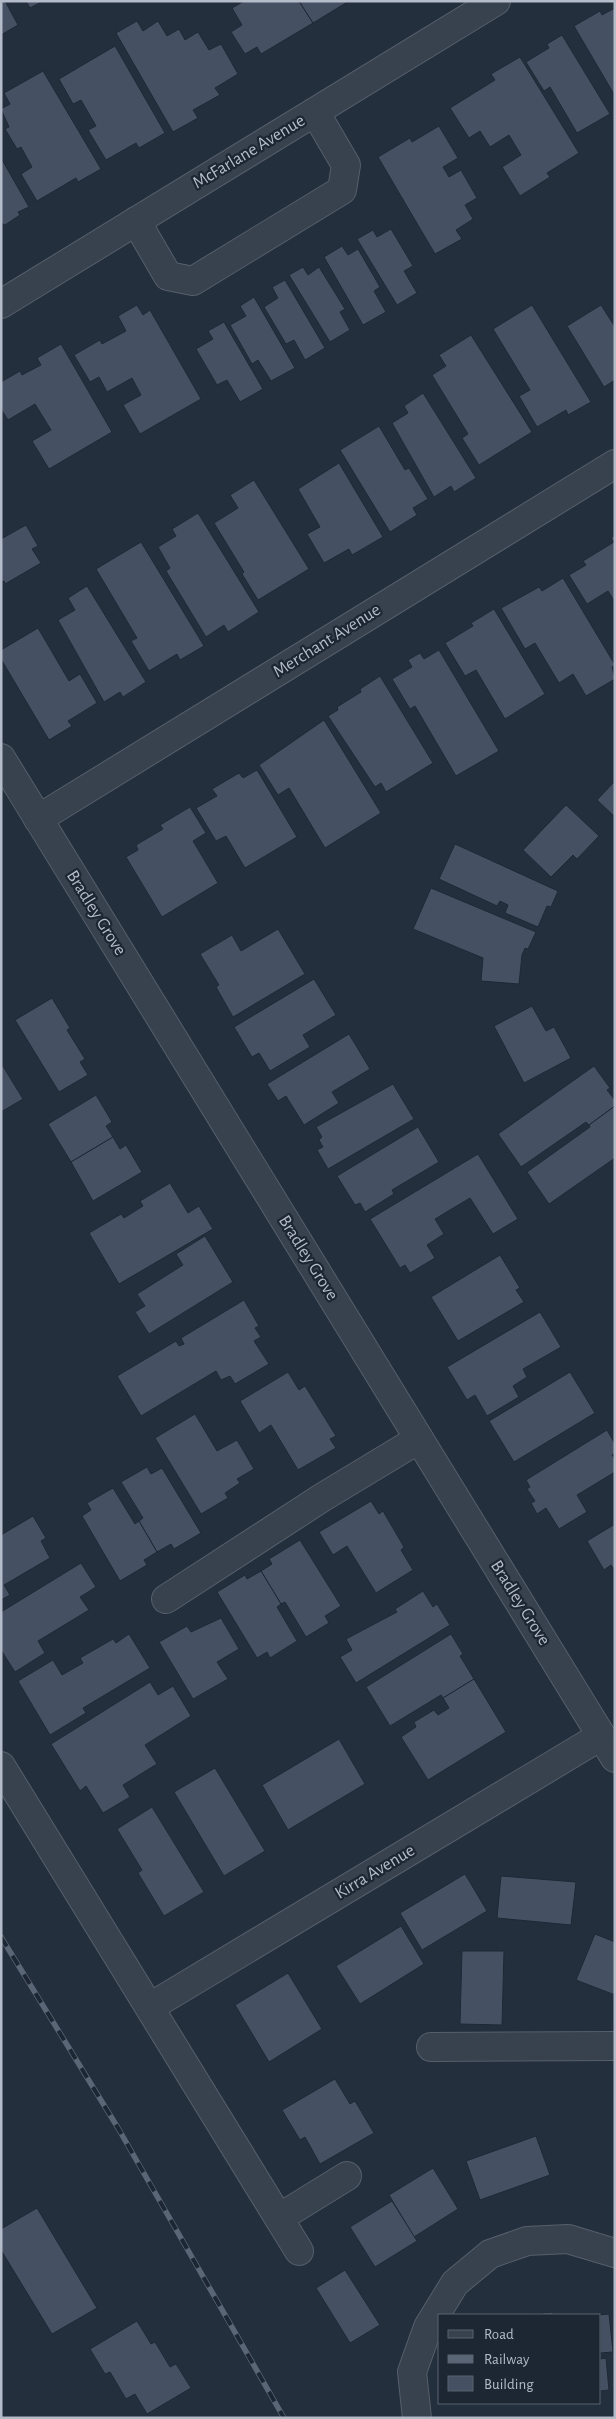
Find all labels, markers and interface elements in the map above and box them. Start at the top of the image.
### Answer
street label: McFarlane Avenue [190,112,308,192]
street label: Merchant Avenue [270,601,384,681]
street label: Bradley Grove [63,867,129,959]
street label: Bradley Grove [275,1212,341,1304]
street label: Bradley Grove [487,1557,553,1649]
street label: Kirra Avenue [332,1841,418,1903]
legend [438,2314,601,2404]
text: Road [484,2327,514,2342]
text: Railway [484,2352,530,2367]
text: Building [484,2377,534,2392]

